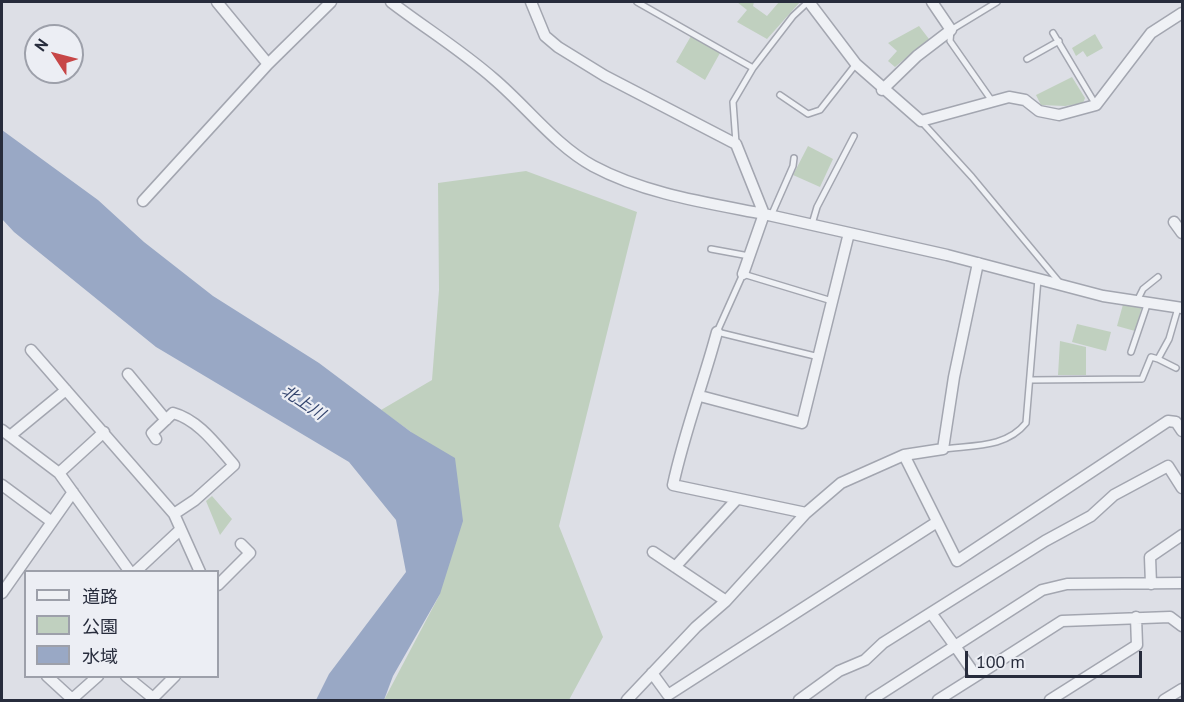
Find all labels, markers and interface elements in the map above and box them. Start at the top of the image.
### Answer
north arrow [24,24,84,84]
text: N [30,34,52,55]
water label: 北上川 [278,382,328,424]
legend [24,570,219,678]
text: 道路 [82,585,118,608]
text: 公園 [82,615,118,638]
scale bar [968,639,1145,677]
text: 水域 [82,645,118,668]
text: 100 m [976,650,1025,673]

